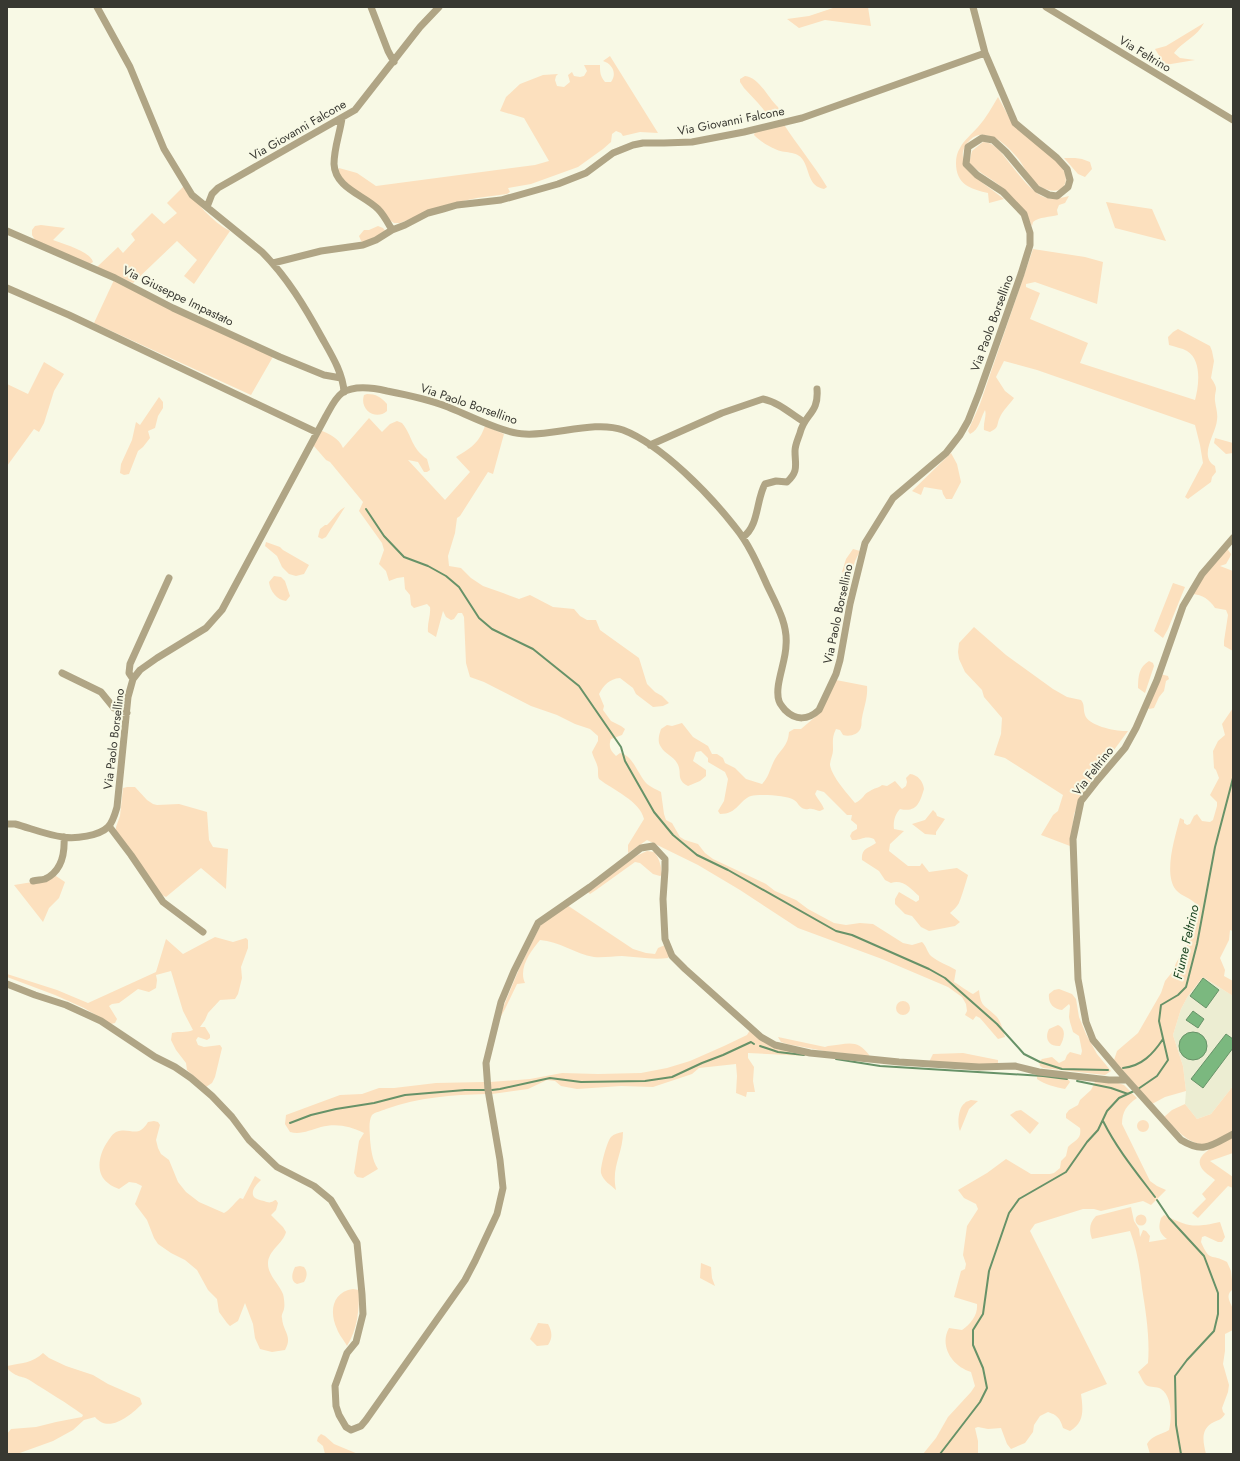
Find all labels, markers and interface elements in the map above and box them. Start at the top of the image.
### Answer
street label: Via Feltrino [1116,31,1175,77]
street label: Via Giovanni Falcone [247,95,349,165]
street label: Via Giovanni Falcone [676,102,786,140]
street label: Via Giuseppe Impastato [119,261,237,331]
street label: Via Paolo Borsellino [966,272,1018,374]
street label: Via Paolo Borsellino [418,379,520,429]
street label: Via Paolo Borsellino [819,562,857,666]
street label: Via Paolo Borsellino [99,687,129,791]
street label: Via Feltrino [1068,742,1118,799]
water label: Fiume Feltrino [1168,903,1204,981]

